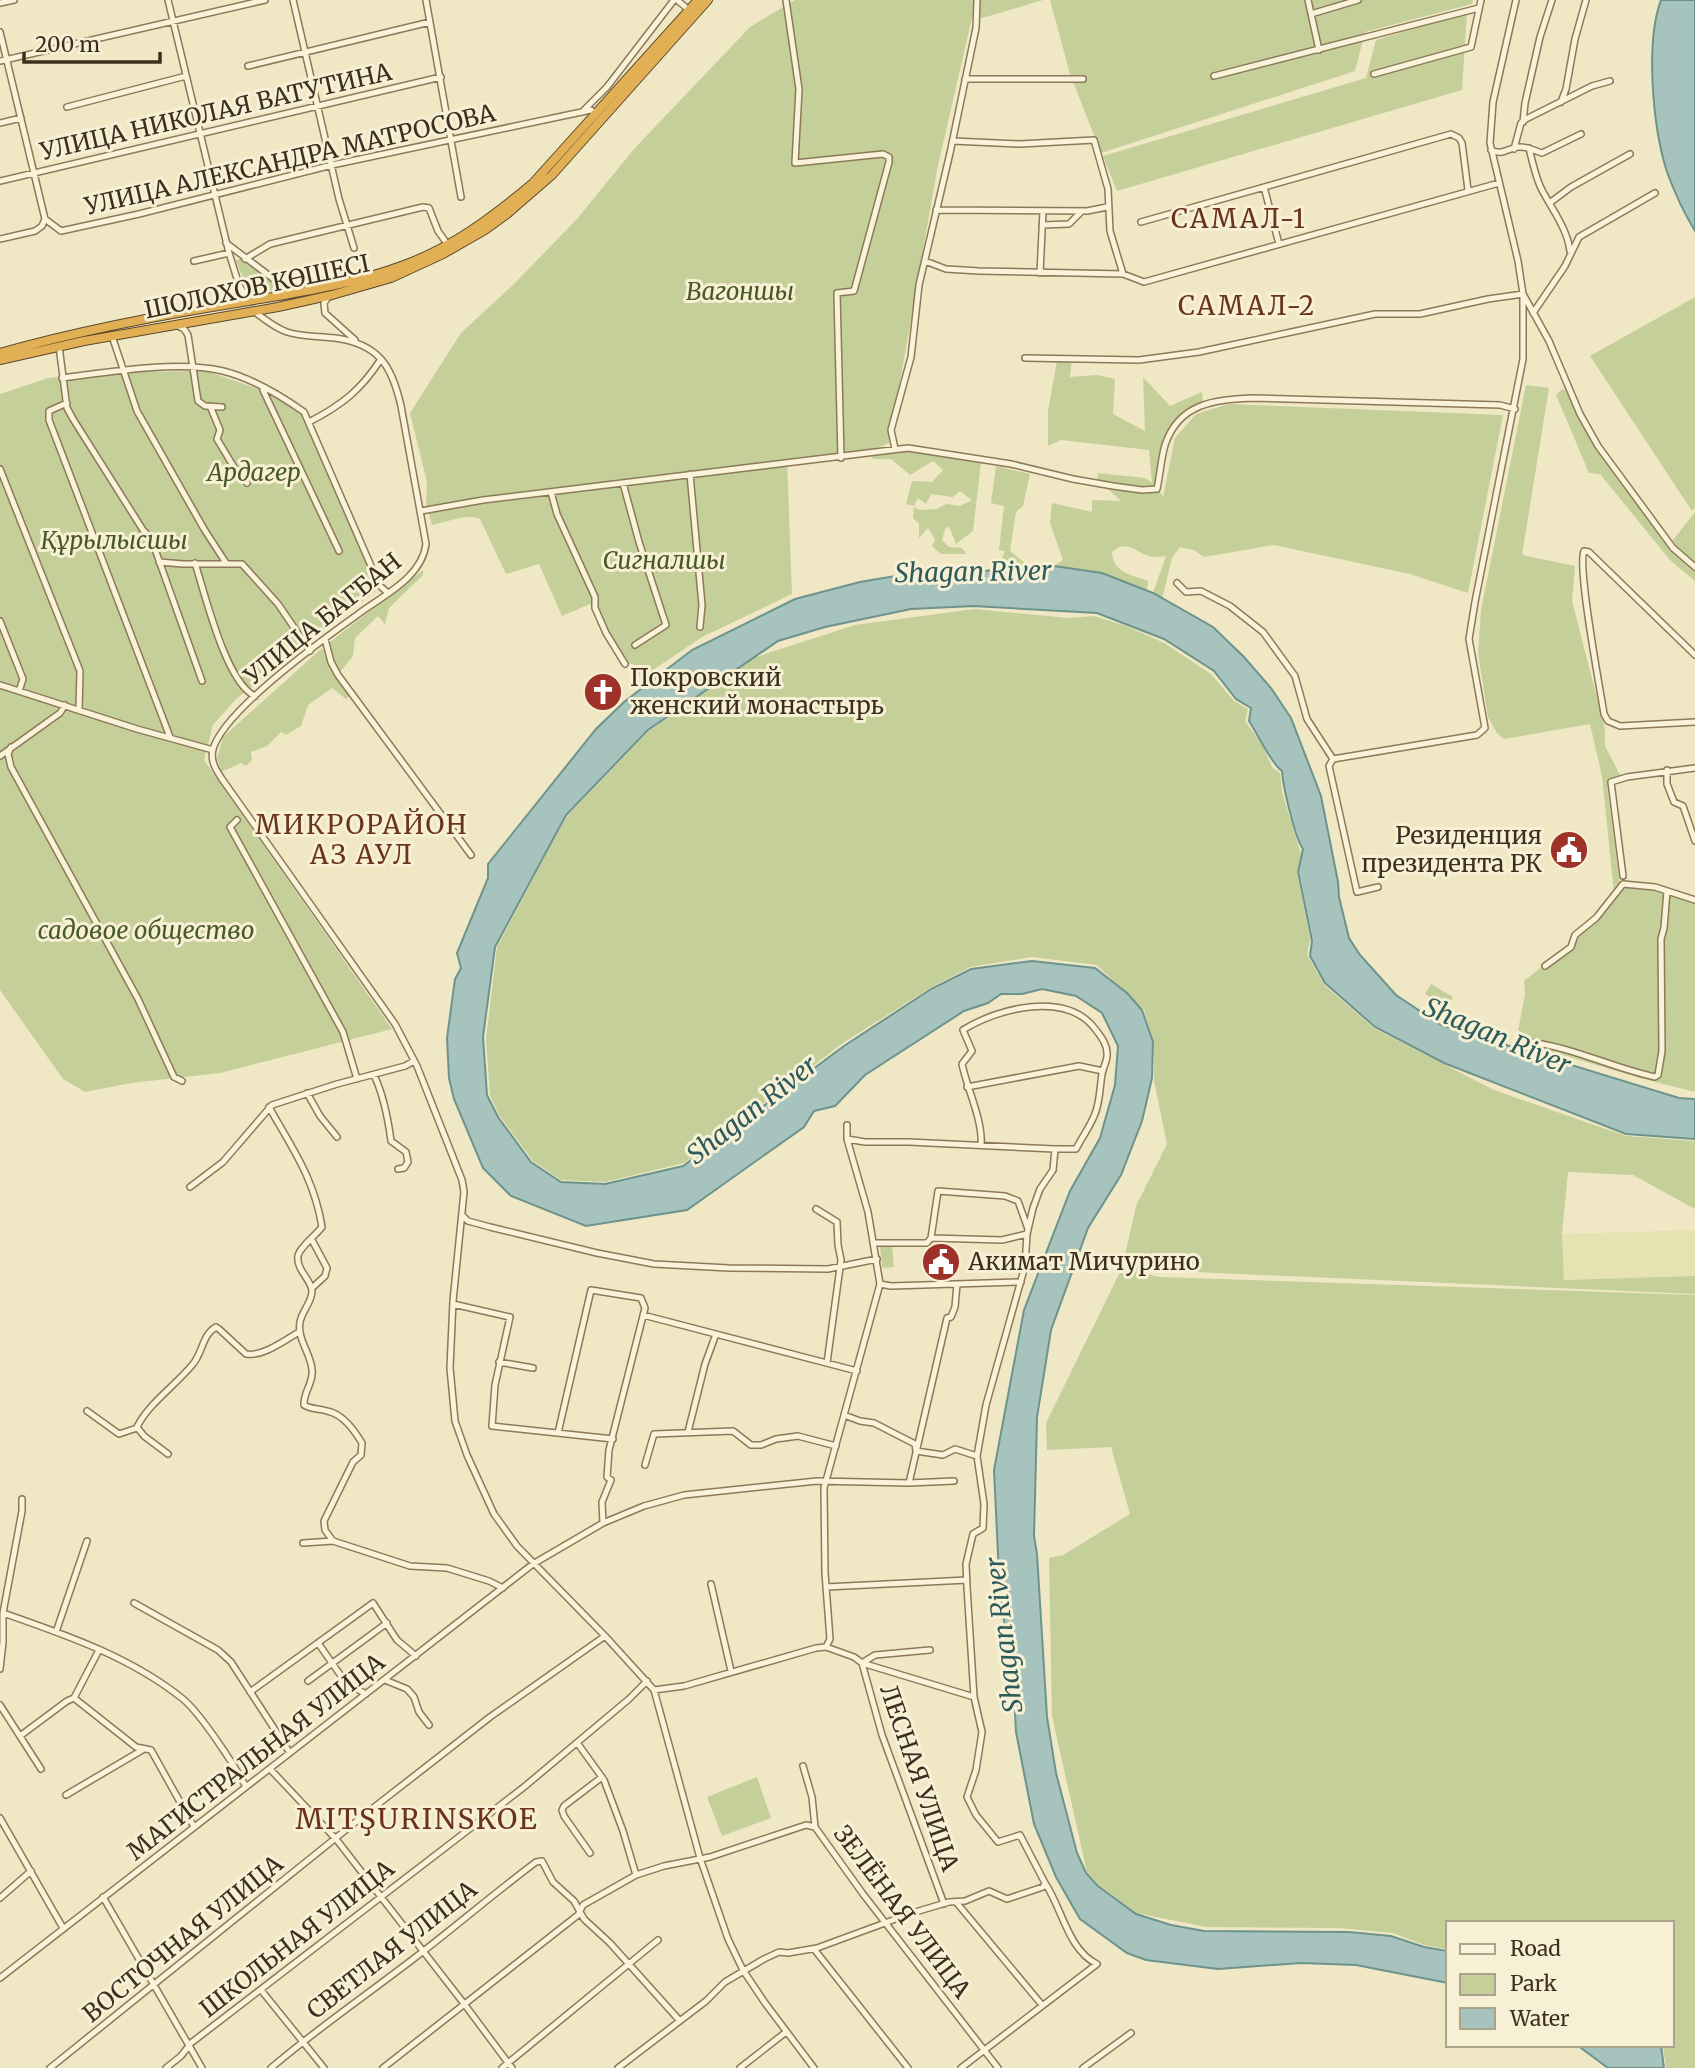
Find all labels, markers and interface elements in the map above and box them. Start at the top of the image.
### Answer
scale bar [24,21,161,65]
text: 200 m [35,31,100,58]
street label: УЛИЦА НИКОЛАЯ ВАТУТИНА [36,56,396,167]
street label: УЛИЦА АЛЕКСАНДРА МАТРОСОВА [81,97,499,222]
district label: САМАЛ-1 [1171,202,1307,235]
street label: ШОЛОХОВ КӨШЕСІ [141,247,373,326]
park label: Вагоншы [686,276,794,307]
district label: САМАЛ-2 [1178,289,1316,322]
park label: Ардагер [205,457,301,488]
park label: Құрылысшы [41,525,187,556]
park label: Сигналшы [603,545,726,576]
street label: УЛИЦА БАГБАН [237,546,407,692]
water label: Shagan River [894,554,1052,589]
place label: Покровский женский монастырь [630,662,884,721]
church icon: Покровский женский монастырь [582,671,624,713]
district label: МИКРОРАЙОН АЗ АУЛ [255,808,469,871]
place label: Резиденция президента РК [1361,820,1542,879]
public building icon: Резиденция президента РК [1548,829,1590,871]
park label: садовое общество [38,915,254,946]
water label: Shagan River [1419,990,1576,1082]
water label: Shagan River [680,1048,824,1171]
public building icon: Акимат Мичурино [920,1241,962,1283]
place label: Акимат Мичурино [967,1246,1200,1277]
water label: Shagan River [978,1555,1029,1715]
street label: МАГИСТРАЛЬНАЯ УЛИЦА [121,1646,392,1867]
street label: ЛЕСНАЯ УЛИЦА [873,1681,966,1876]
district label: MITŞURINSKOE [296,1801,538,1837]
street label: ЗЕЛЁНАЯ УЛИЦА [827,1819,978,2005]
street label: ВОСТОЧНАЯ УЛИЦА [76,1848,290,2029]
street label: ШКОЛЬНАЯ УЛИЦА [193,1852,401,2024]
street label: СВЕТЛАЯ УЛИЦА [301,1873,484,2026]
legend [1446,1921,1674,2047]
text: Road [1510,1935,1561,1962]
text: Park [1510,1970,1557,1997]
text: Water [1509,2005,1569,2032]

